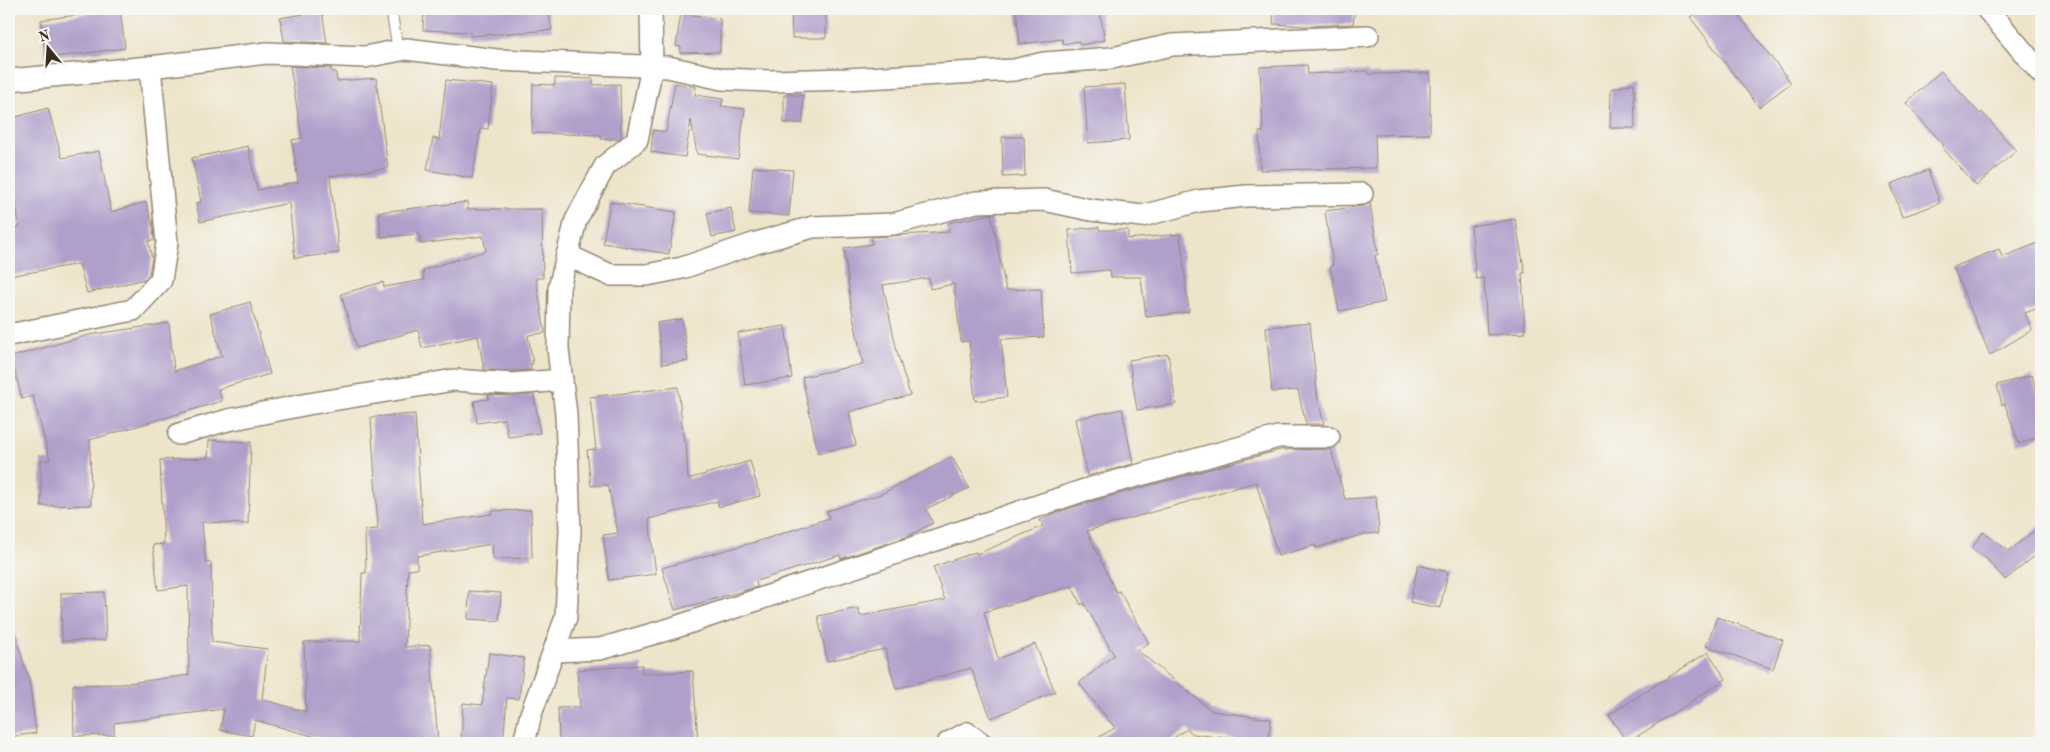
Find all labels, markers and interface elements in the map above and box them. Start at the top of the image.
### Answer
north arrow [22,22,72,72]
text: N [37,28,52,45]

